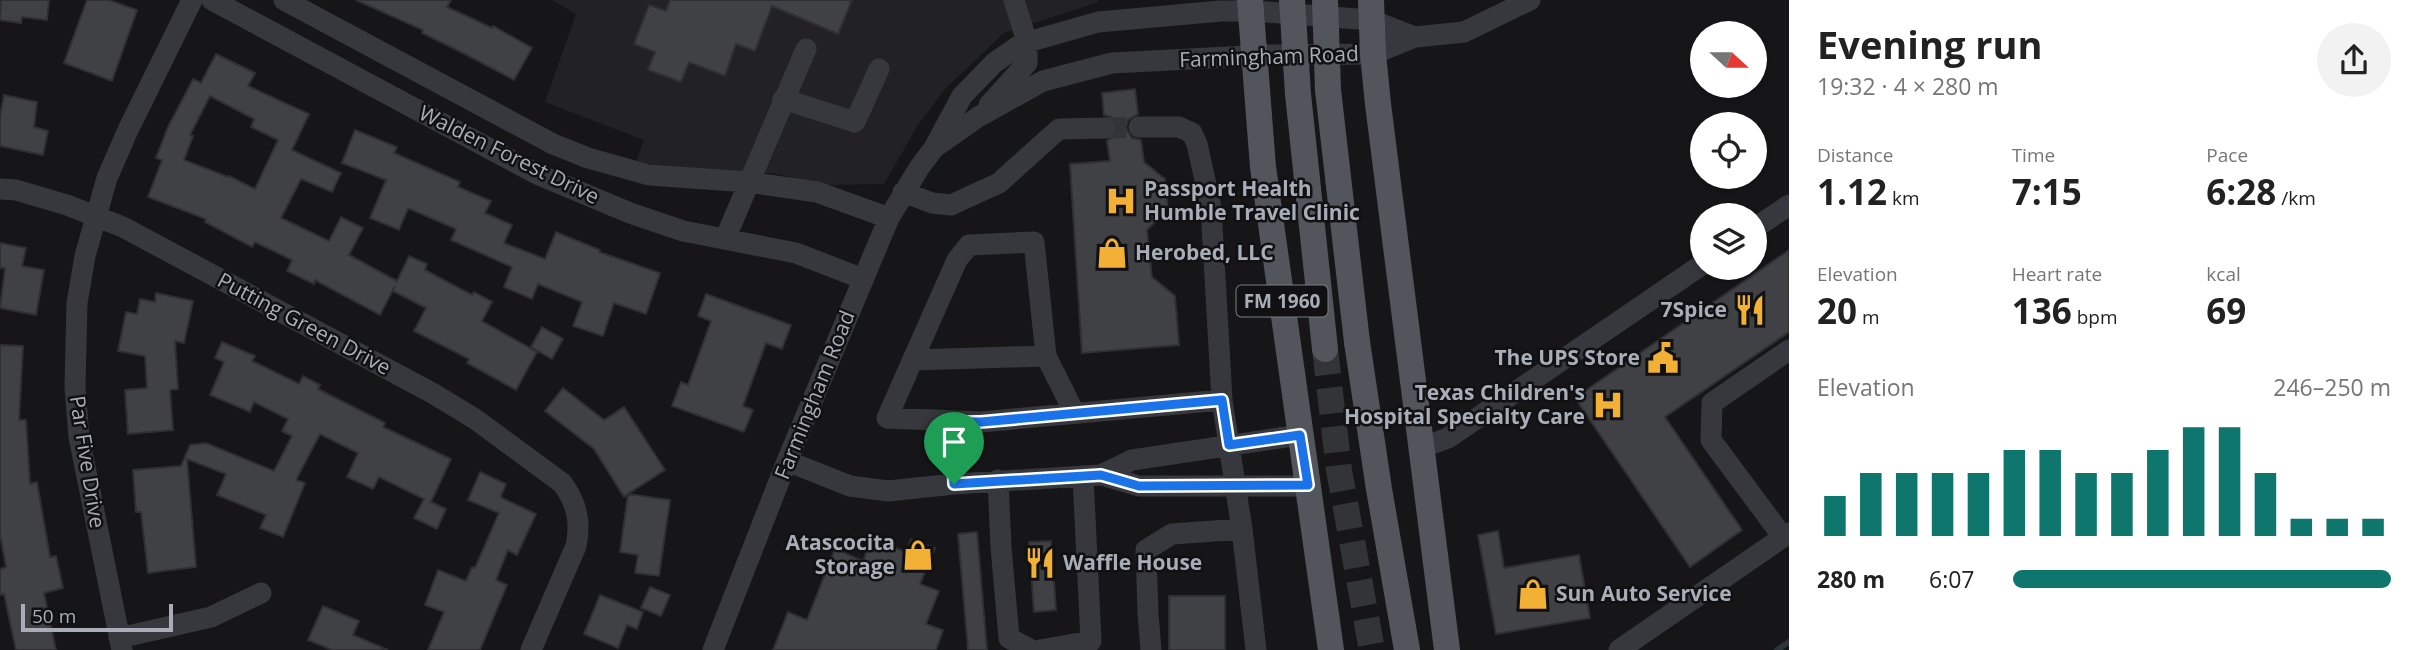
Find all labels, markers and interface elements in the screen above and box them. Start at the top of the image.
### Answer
text: Evening run [1817,18,2042,70]
north arrow [1690,21,1768,98]
map controls [1690,21,1767,280]
button: share [2317,23,2391,97]
street label: Farmingham Road [1179,39,1359,73]
text: 19:32 · 4 × 280 m [1817,70,1999,102]
street label: Walden Forest Drive [415,98,604,210]
button: locate [1690,112,1767,189]
text: Distance [1817,142,1893,168]
text: Time [2012,142,2055,168]
text: Pace [2206,142,2248,168]
text: 1.12 [1817,168,1887,215]
text: 7:15 [2012,168,2082,215]
text: 6:28 [2206,168,2276,215]
place label: Passport Health Humble Travel Clinic [1144,174,1360,226]
hospital icon: Passport Health Humble Travel Clinic [1104,184,1138,218]
text: km [1887,185,1920,211]
text: /km [2276,185,2316,211]
button: layers [1690,203,1767,280]
shop icon: Herobed, LLC [1095,236,1129,270]
place label: Herobed, LLC [1135,238,1274,266]
text: Elevation [1817,261,1898,287]
text: Heart rate [2012,261,2102,287]
text: kcal [2206,261,2241,287]
street label: Putting Green Drive [213,266,396,381]
road number: FM 1960 [1236,286,1328,316]
text: 20 [1817,287,1857,334]
text: 136 [2012,287,2072,334]
text: 69 [2206,287,2246,334]
restaurant icon: 7Spice [1733,293,1767,327]
place label: 7Spice [1661,295,1727,323]
text: m [1857,304,1880,330]
text: bpm [2072,304,2117,330]
street label: Farmingham Road [767,306,861,483]
public building icon: The UPS Store [1646,341,1680,375]
place label: The UPS Store [1494,343,1640,371]
text: Elevation [1817,371,1915,403]
text: 246–250 m [2273,371,2391,403]
place label: Texas Children's Hospital Specialty Care [1344,378,1585,430]
hospital icon: Texas Children's Hospital Specialty Care [1591,388,1625,422]
street label: Par Five Drive [64,394,112,530]
pin [924,412,984,484]
icon: arrive [935,423,973,461]
place label: Atascocita Storage [785,528,895,580]
shop icon: Atascocita Storage [901,538,935,572]
restaurant icon: Waffle House [1023,546,1057,580]
place label: Waffle House [1063,548,1202,576]
text: 280 m [1817,563,1885,595]
text: 6:07 [1929,563,1975,595]
shop icon: Sun Auto Service [1516,577,1550,611]
place label: Sun Auto Service [1556,579,1732,607]
scale bar [21,601,173,633]
text: 50 m [32,603,76,629]

